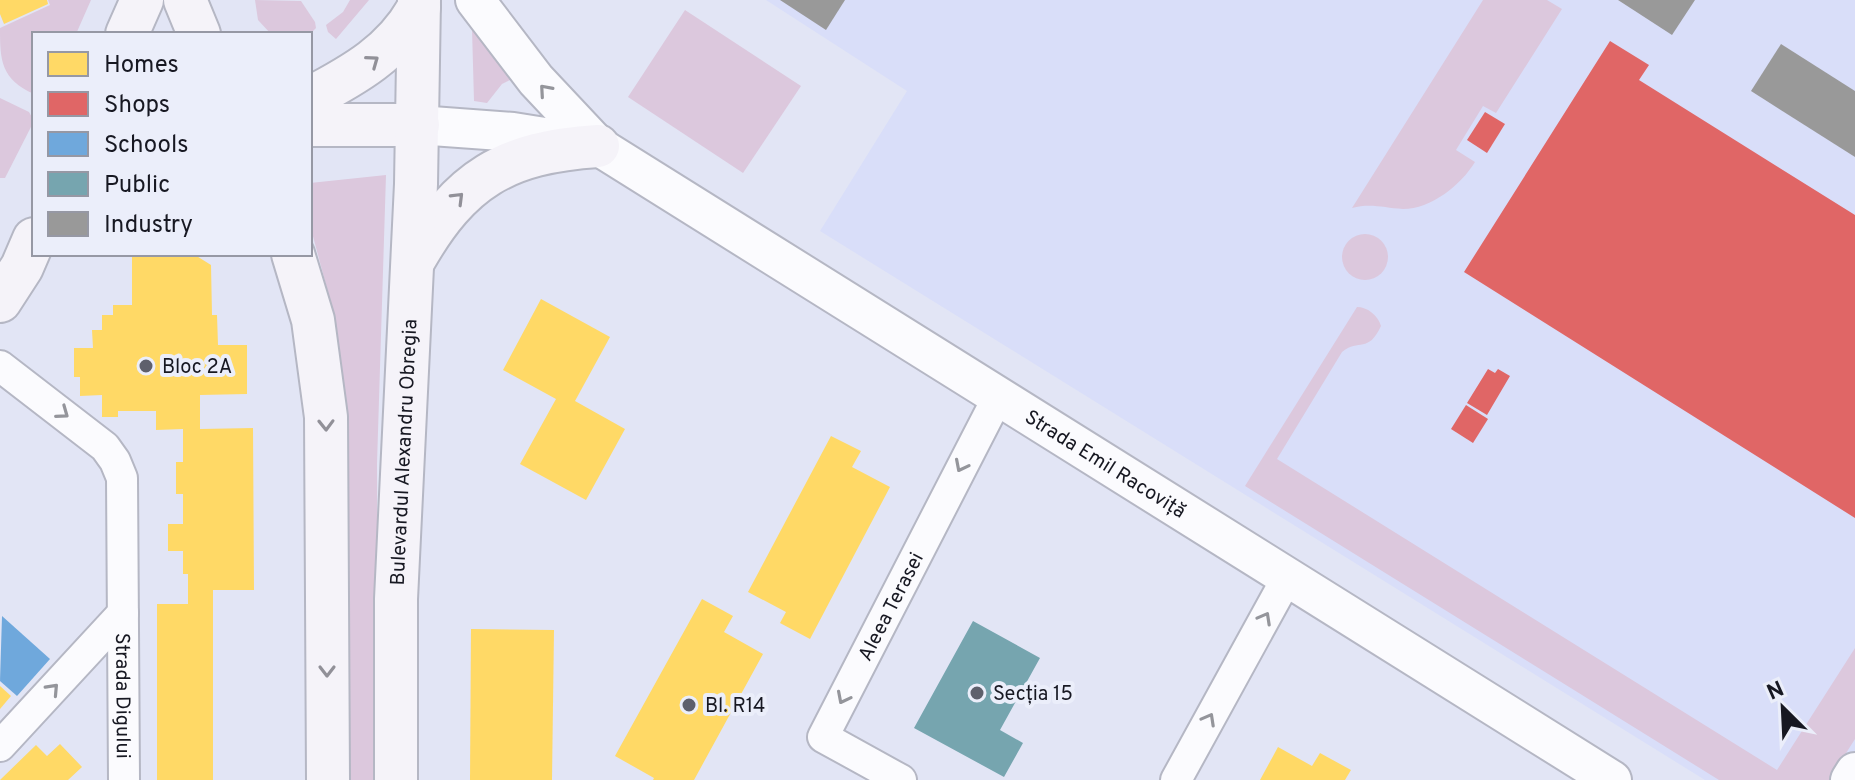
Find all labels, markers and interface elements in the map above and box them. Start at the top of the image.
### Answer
legend [32,32,312,256]
text: Homes [104,51,179,81]
one-way arrow [364,56,378,71]
one-way arrow [540,84,554,99]
text: Shops [104,91,170,121]
text: Schools [104,131,189,161]
text: Public [104,171,170,201]
one-way arrow [449,193,463,207]
text: Industry [104,211,193,241]
street label: Bulevardul Alexandru Obregia [386,318,424,586]
place label: Bloc 2A [162,355,232,381]
marker: Bloc 2A [137,357,155,375]
one-way arrow [54,403,68,418]
street label: Strada Emil Racoviță [1019,405,1190,525]
one-way arrow [317,419,335,432]
one-way arrow [956,457,971,472]
street label: Aleea Terasei [853,548,931,666]
one-way arrow [1255,612,1271,626]
street label: Strada Digului [108,633,135,759]
one-way arrow [318,665,336,678]
north arrow [1743,668,1823,748]
text: N [1763,676,1789,708]
place label: Secția 15 [993,682,1073,708]
one-way arrow [43,683,57,698]
marker: Secția 15 [968,684,986,702]
one-way arrow [838,689,853,704]
place label: Bl. R14 [705,694,765,720]
marker: Bl. R14 [680,696,698,714]
one-way arrow [1200,713,1215,727]

